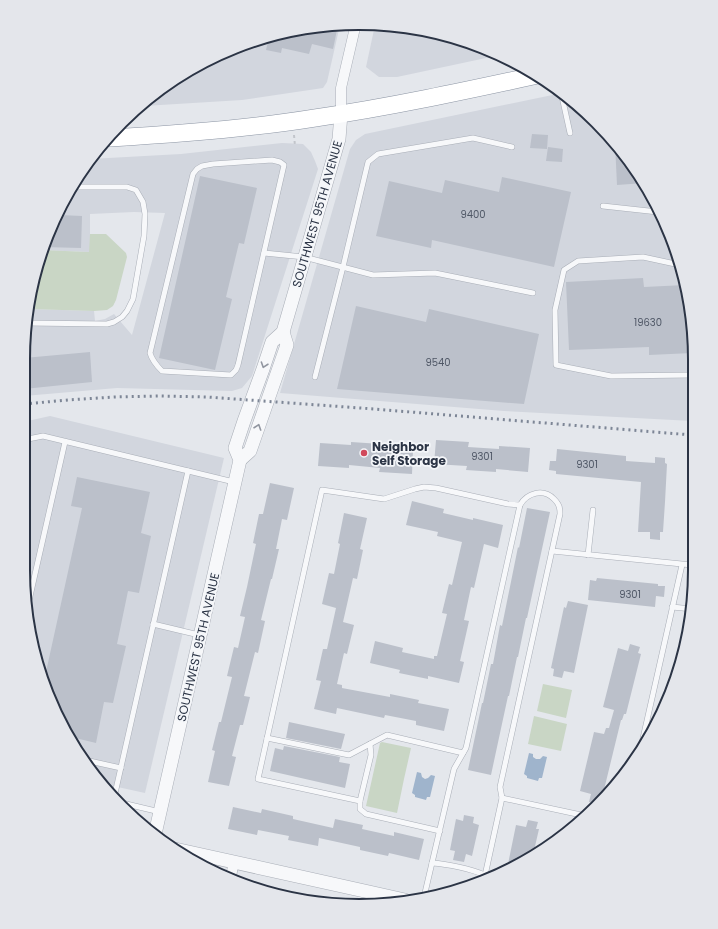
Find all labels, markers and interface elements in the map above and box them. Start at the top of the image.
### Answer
street label: SOUTHWEST 95TH AVENUE [288,139,346,289]
house number: 9400 [460,207,486,222]
house number: 19630 [634,315,662,330]
house number: 9540 [425,355,451,370]
one-way arrow [261,361,269,368]
one-way arrow [253,423,261,430]
place label: Neighbor Self Storage [372,438,447,469]
marker: Neighbor Self Storage [359,448,369,458]
house number: 9301 [471,449,493,464]
house number: 9301 [576,457,598,472]
street label: SOUTHWEST 95TH AVENUE [173,571,223,723]
house number: 9301 [619,587,641,602]

